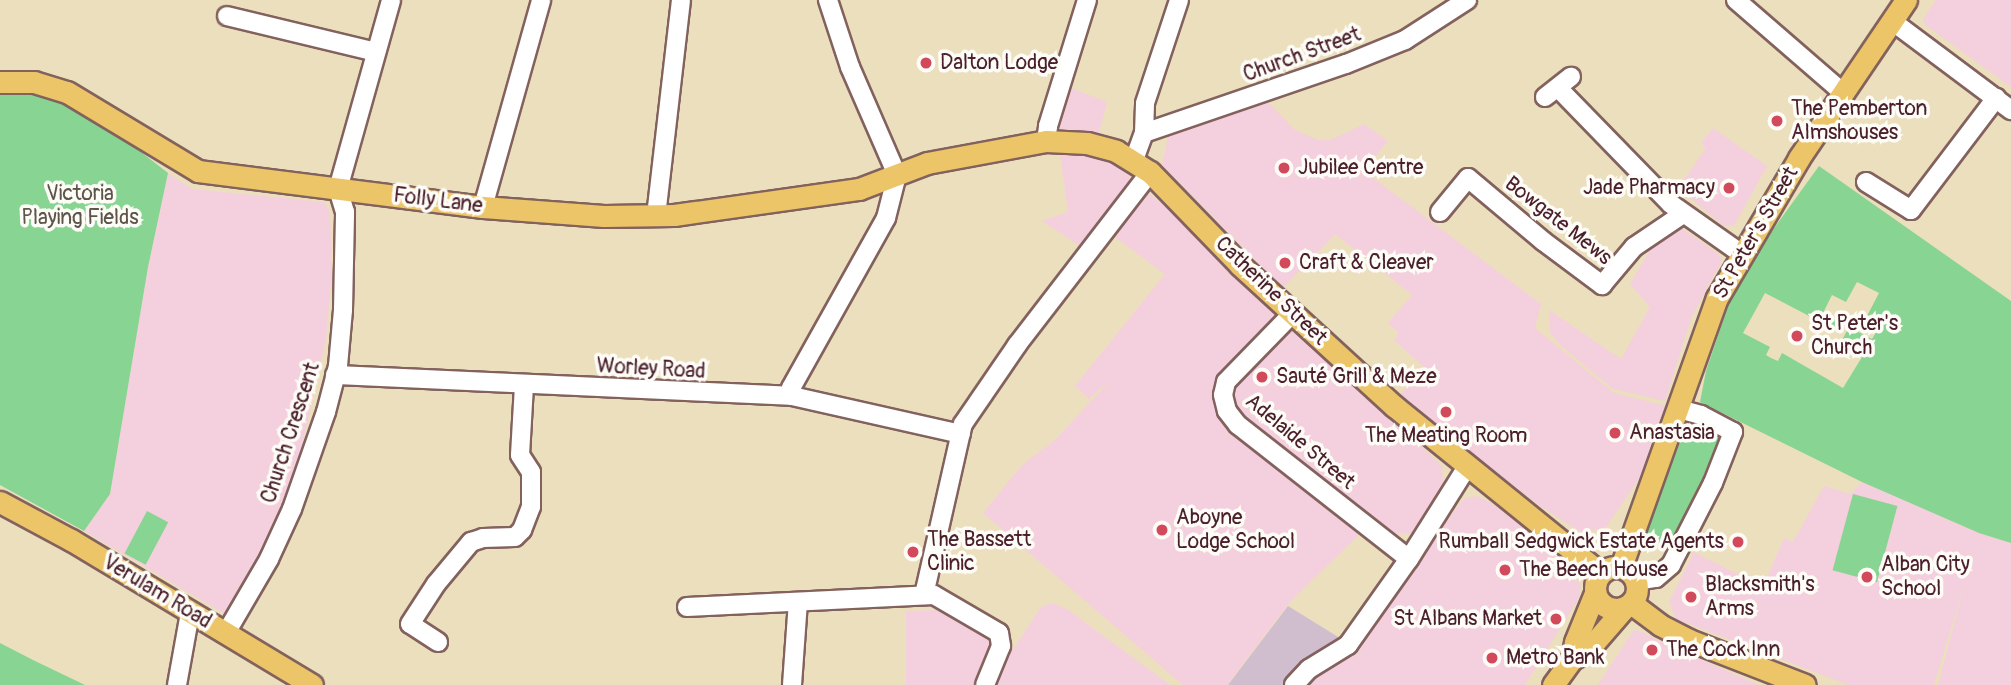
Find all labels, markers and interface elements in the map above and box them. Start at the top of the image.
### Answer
street label: Church Street [1240,22,1364,88]
place label: Dalton Lodge [940,50,1058,76]
marker: Dalton Lodge [918,55,934,71]
place label: The Pemberton Almshouses [1791,96,1927,146]
marker: The Pemberton Almshouses [1769,113,1785,129]
place label: Jubilee Centre [1298,155,1423,181]
marker: Jubilee Centre [1276,160,1292,176]
street label: St Peter's Street [1708,162,1804,304]
street label: Bowgate Mews [1499,171,1617,271]
place label: Jade Pharmacy [1583,175,1715,201]
marker: Jade Pharmacy [1721,180,1737,196]
park label: Victoria Playing Fields [21,181,139,231]
street label: Folly Lane [392,183,484,219]
street label: Catherine Street [1210,231,1332,351]
place label: Craft & Cleaver [1299,250,1434,276]
marker: Craft & Cleaver [1277,255,1293,271]
place label: St Peter's Church [1811,311,1898,361]
marker: St Peter's Church [1789,328,1805,344]
street label: Worley Road [596,354,706,384]
street label: Church Crescent [256,359,326,507]
place label: Sauté Grill & Meze [1276,364,1437,390]
marker: Sauté Grill & Meze [1254,369,1270,385]
street label: Adelaide Street [1240,389,1360,495]
marker: The Meating Room [1438,404,1454,420]
place label: Anastasia [1629,420,1715,446]
place label: The Meating Room [1365,423,1527,449]
marker: Anastasia [1607,425,1623,441]
place label: Aboyne Lodge School [1176,505,1295,555]
marker: Aboyne Lodge School [1154,522,1170,538]
place label: The Bassett Clinic [927,527,1031,577]
place label: Rumball Sedgwick Estate Agents [1439,529,1724,555]
marker: Rumball Sedgwick Estate Agents [1730,534,1746,550]
marker: The Bassett Clinic [905,544,921,560]
street label: Verulam Road [98,550,216,634]
place label: Alban City School [1881,552,1970,602]
place label: The Beech House [1519,557,1668,583]
marker: The Beech House [1497,562,1513,578]
marker: Alban City School [1859,569,1875,585]
place label: Blacksmith's Arms [1705,572,1815,622]
marker: Blacksmith's Arms [1683,589,1699,605]
place label: St Albans Market [1393,606,1542,632]
marker: St Albans Market [1548,611,1564,627]
place label: The Cock Inn [1666,637,1780,663]
marker: The Cock Inn [1644,642,1660,658]
place label: Metro Bank [1506,645,1605,671]
marker: Metro Bank [1484,650,1500,666]

